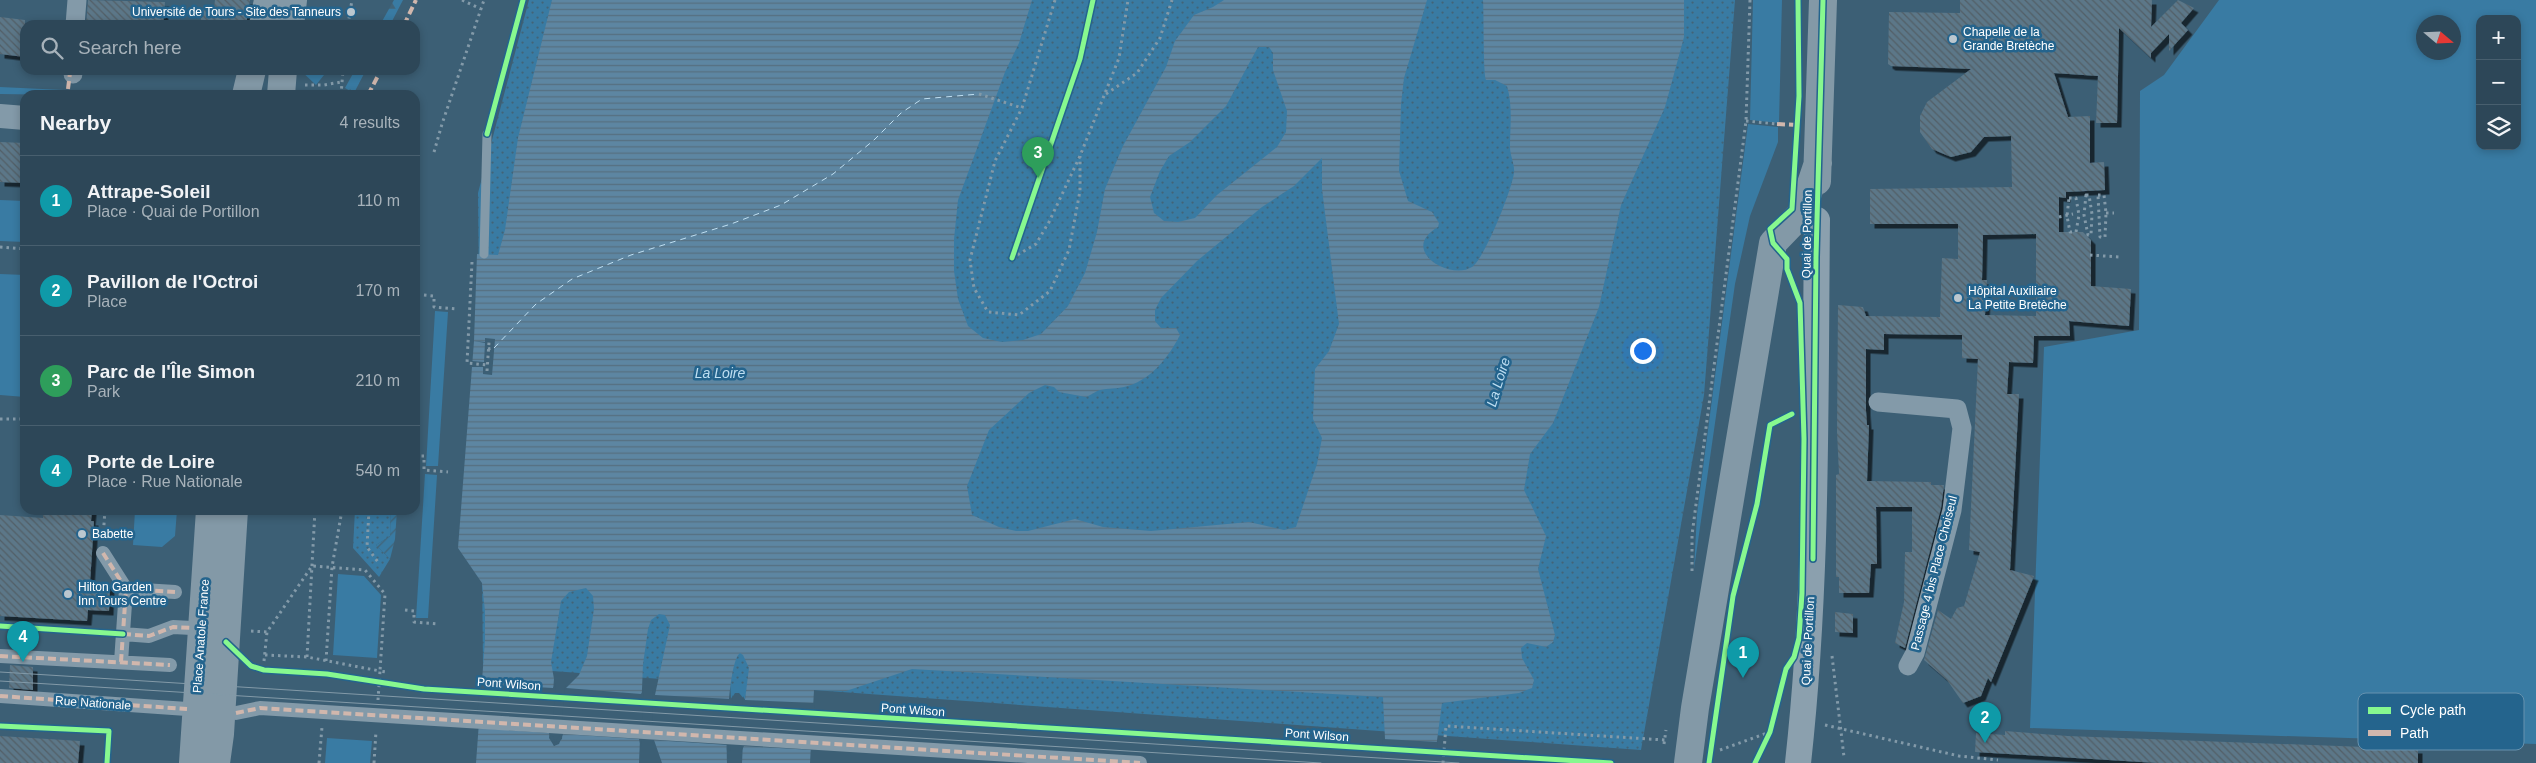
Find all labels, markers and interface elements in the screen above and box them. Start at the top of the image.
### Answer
place label: Université de Tours - Site des Tanneurs [132,5,341,19]
marker: Université de Tours - Site des Tanneurs [345,6,357,18]
north arrow [2416,15,2461,60]
map controls [2476,15,2521,150]
button: + [2476,15,2521,60]
search box [20,20,420,75]
place label: Chapelle de la Grande Bretèche [1963,25,2055,53]
marker: Chapelle de la Grande Bretèche [1947,33,1959,45]
icon: search [38,34,66,62]
text: Search here [78,37,182,58]
button: − [2476,60,2521,105]
button: layers [2476,105,2521,150]
text: Nearby [40,111,111,134]
text: 4 results [340,114,400,131]
pin: 3 [1022,137,1054,178]
text: Attrape-Soleil [87,181,211,202]
street label: Quai de Portillon [1799,190,1815,278]
text: 1 [52,192,60,209]
text: 110 m [357,192,400,209]
text: Place · Quai de Portillon [87,203,260,220]
text: Pavillon de l'Octroi [87,271,258,292]
text: 2 [52,282,60,299]
text: 170 m [356,282,400,299]
place label: Hôpital Auxiliaire La Petite Bretèche [1968,284,2067,312]
marker: Hôpital Auxiliaire La Petite Bretèche [1952,292,1964,304]
text: Place [87,293,127,310]
your location [1630,338,1656,364]
water label: La Loire [1483,355,1513,409]
text: Parc de l'Île Simon [87,361,255,382]
water label: La Loire [695,365,746,381]
text: 3 [52,372,60,389]
text: 210 m [356,372,400,389]
text: Park [87,383,120,400]
text: Porte de Loire [87,451,215,472]
text: 4 [52,462,60,479]
text: 540 m [356,462,400,479]
text: Place · Rue Nationale [87,473,243,490]
street label: Passage 4 bis Place Choiseul [1908,494,1960,652]
place label: Babette [92,527,134,541]
marker: Babette [76,528,88,540]
street label: Place Anatole France [190,578,212,693]
place label: Hilton Garden Inn Tours Centre [78,580,167,608]
marker: Hilton Garden Inn Tours Centre [62,588,74,600]
street label: Quai de Portillon [1799,596,1817,686]
pin: 4 [7,621,39,662]
pin: 1 [1727,637,1759,678]
street label: Pont Wilson [477,675,541,693]
street label: Rue Nationale [55,693,132,713]
legend [2358,693,2524,750]
street label: Pont Wilson [881,701,945,719]
pin: 2 [1969,702,2001,743]
text: Cycle path [2400,702,2466,718]
text: Path [2400,725,2429,741]
street label: Pont Wilson [1285,726,1349,744]

